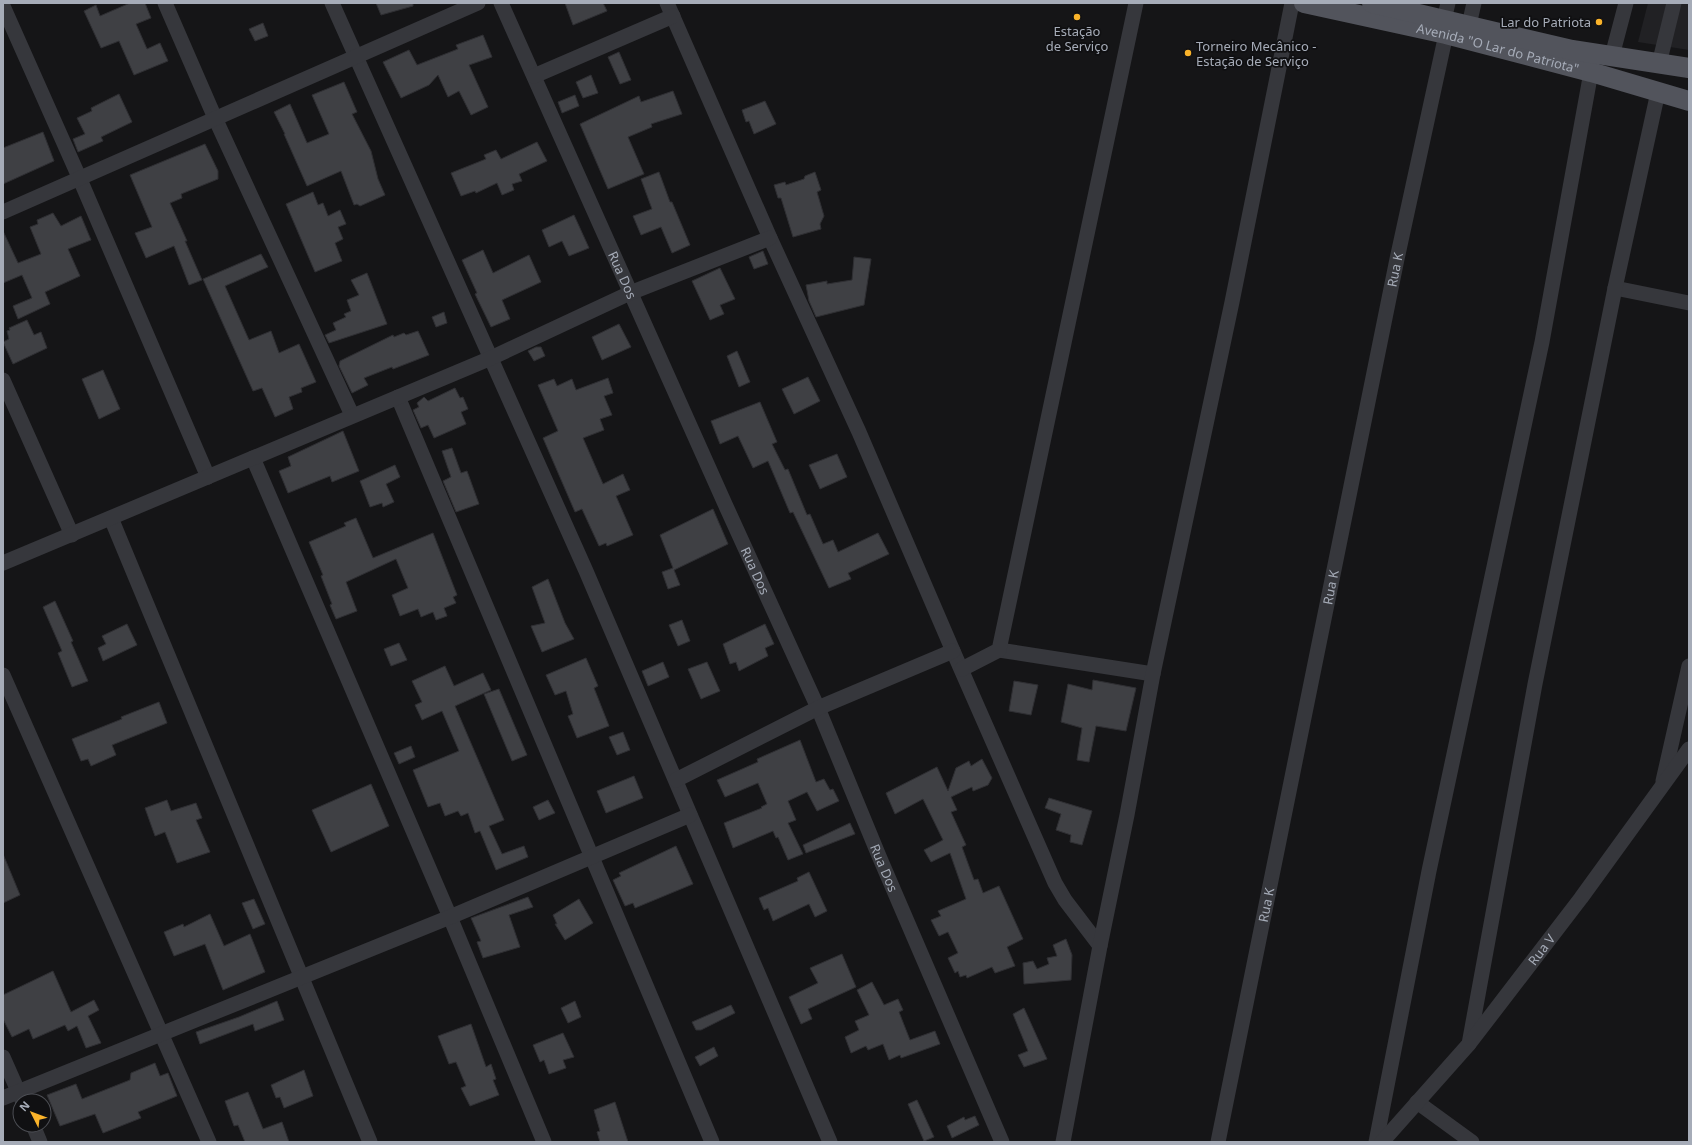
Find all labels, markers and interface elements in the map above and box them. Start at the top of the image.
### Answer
marker: Estação de Serviço [1072,12,1082,22]
place label: Lar do Patriota [1500,13,1591,31]
marker: Lar do Patriota [1594,17,1604,27]
street label: Avenida "O Lar do Patriota" [1415,19,1581,77]
place label: Estação de Serviço [1046,22,1108,55]
place label: Torneiro Mecânico - Estação de Serviço [1196,37,1316,70]
marker: Torneiro Mecânico - Estação de Serviço [1183,48,1193,58]
street label: Rua Dos [604,248,641,302]
street label: Rua K [1383,250,1407,289]
street label: Rua Dos [737,544,774,597]
street label: Rua K [1318,567,1343,606]
street label: Rua Dos [866,841,902,895]
street label: Rua K [1254,885,1279,924]
street label: Rua V [1524,930,1559,969]
north arrow [12,1093,52,1133]
text: N [16,1098,33,1114]

